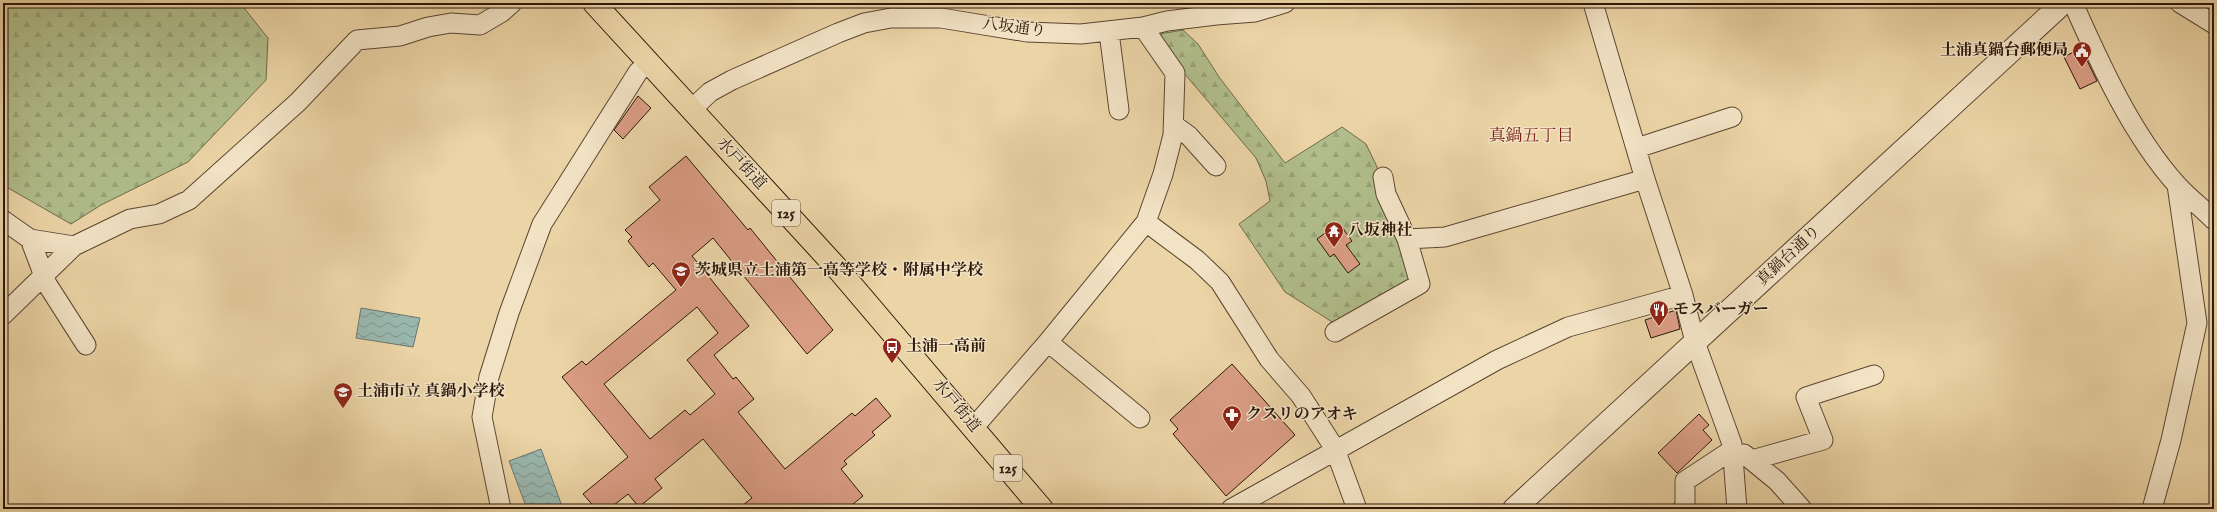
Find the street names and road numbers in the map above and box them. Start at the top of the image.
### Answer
street label: 八坂通り [981,14,1047,42]
street label: 水戸街道 [712,134,770,194]
road number: 125 [772,200,800,226]
street label: 真鍋台通り [1753,221,1825,291]
street label: 水戸街道 [928,375,984,437]
road number: 125 [994,455,1022,481]

